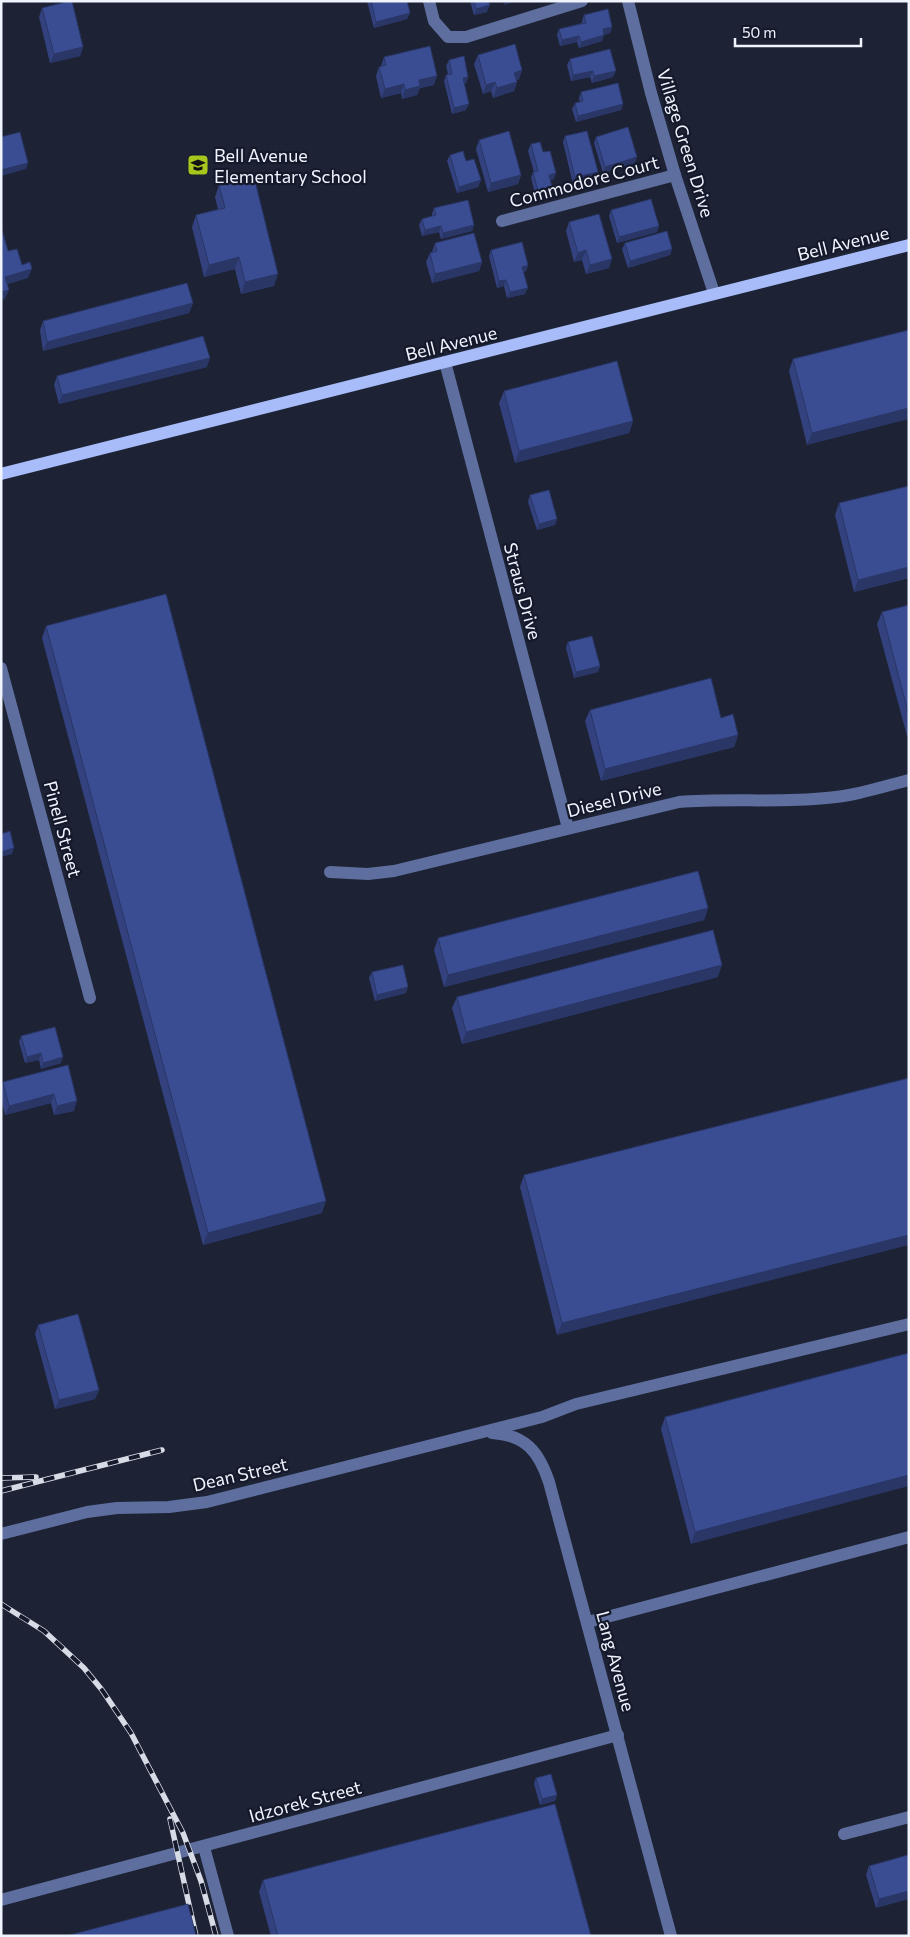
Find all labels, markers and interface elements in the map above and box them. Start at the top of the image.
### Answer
scale bar [735,15,861,47]
text: 50 m [742,23,776,41]
street label: Village Green Drive [653,66,719,220]
place label: Bell Avenue Elementary School [214,144,367,187]
street label: Commodore Court [507,150,661,212]
school or university icon: Bell Avenue Elementary School [186,153,210,177]
street label: Bell Avenue [795,221,891,265]
street label: Bell Avenue [403,321,499,365]
street label: Straus Drive [500,540,546,642]
street label: Diesel Drive [564,777,664,821]
street label: Pinell Street [40,778,86,880]
street label: Dean Street [190,1452,290,1496]
street label: Lang Avenue [592,1608,640,1714]
street label: Idzorek Street [246,1775,364,1827]

